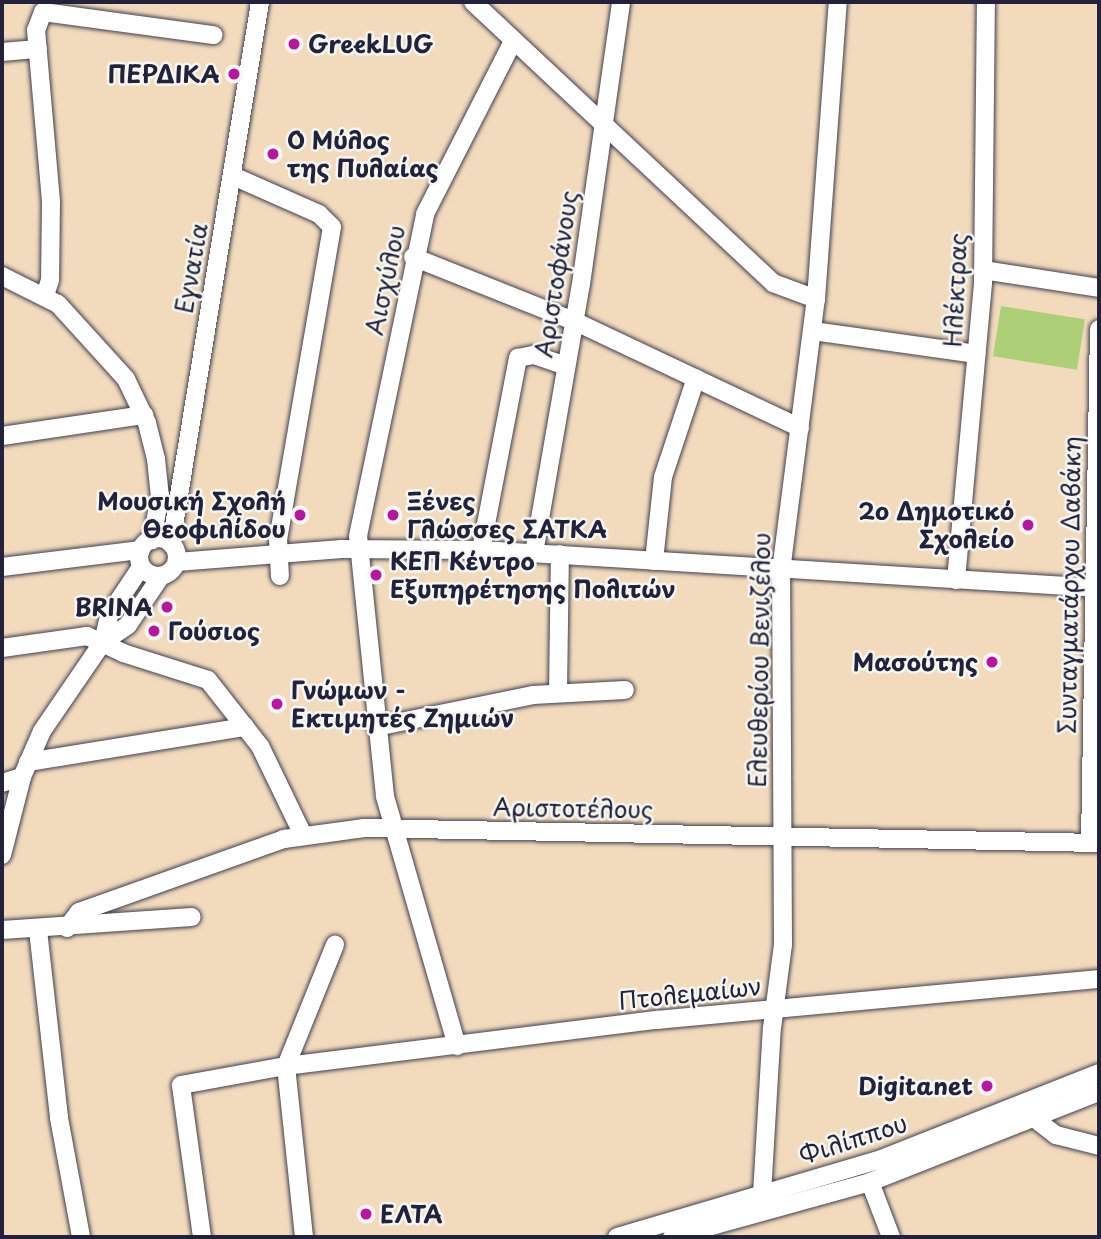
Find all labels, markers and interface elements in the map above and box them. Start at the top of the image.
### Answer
place label: GreekLUG [308,30,434,58]
marker: GreekLUG [286,36,302,52]
place label: ΠΕΡΔΙΚΑ [108,60,220,88]
marker: ΠΕΡΔΙΚΑ [226,66,242,82]
place label: Ο Μύλος της Πυλαίας [287,126,439,182]
marker: Ο Μύλος της Πυλαίας [265,146,281,162]
street label: Αριστοφάνους [529,188,583,360]
street label: Εγνατία [169,221,213,315]
street label: Αισχύλου [359,222,411,338]
street label: Ηλέκτρας [938,232,972,348]
street label: Συνταγματάρχου Δαβάκη [1052,436,1086,734]
place label: Μουσική Σχολή Θεοφιλίδου [96,487,286,543]
place label: Ξένες Γλώσσες ΣΑΤΚΑ [407,487,607,543]
place label: 2ο Δημοτικό Σχολείο [857,497,1014,553]
marker: Μουσική Σχολή Θεοφιλίδου [292,507,308,523]
marker: Ξένες Γλώσσες ΣΑΤΚΑ [385,507,401,523]
marker: 2ο Δημοτικό Σχολείο [1020,517,1036,533]
street label: Ελευθερίου Βενιζέλου [742,532,776,788]
place label: ΚΕΠ Κέντρο Εξυπηρέτησης Πολιτών [390,547,676,603]
marker: ΚΕΠ Κέντρο Εξυπηρέτησης Πολιτών [368,567,384,583]
place label: BRINA [74,593,153,621]
marker: BRINA [159,599,175,615]
place label: Γούσιος [168,617,260,645]
marker: Γούσιος [146,623,162,639]
place label: Μασούτης [853,648,978,676]
marker: Μασούτης [984,654,1000,670]
place label: Γνώμων - Εκτιμητές Ζημιών [291,676,514,732]
marker: Γνώμων - Εκτιμητές Ζημιών [269,696,285,712]
street label: Αριστοτέλους [493,792,653,824]
street label: Πτολεμαίων [617,971,763,1015]
place label: Digitanet [858,1072,973,1100]
marker: Digitanet [979,1078,995,1094]
street label: Φιλίππου [795,1108,911,1170]
place label: ΕΛΤΑ [380,1200,443,1228]
marker: ΕΛΤΑ [358,1206,374,1222]

